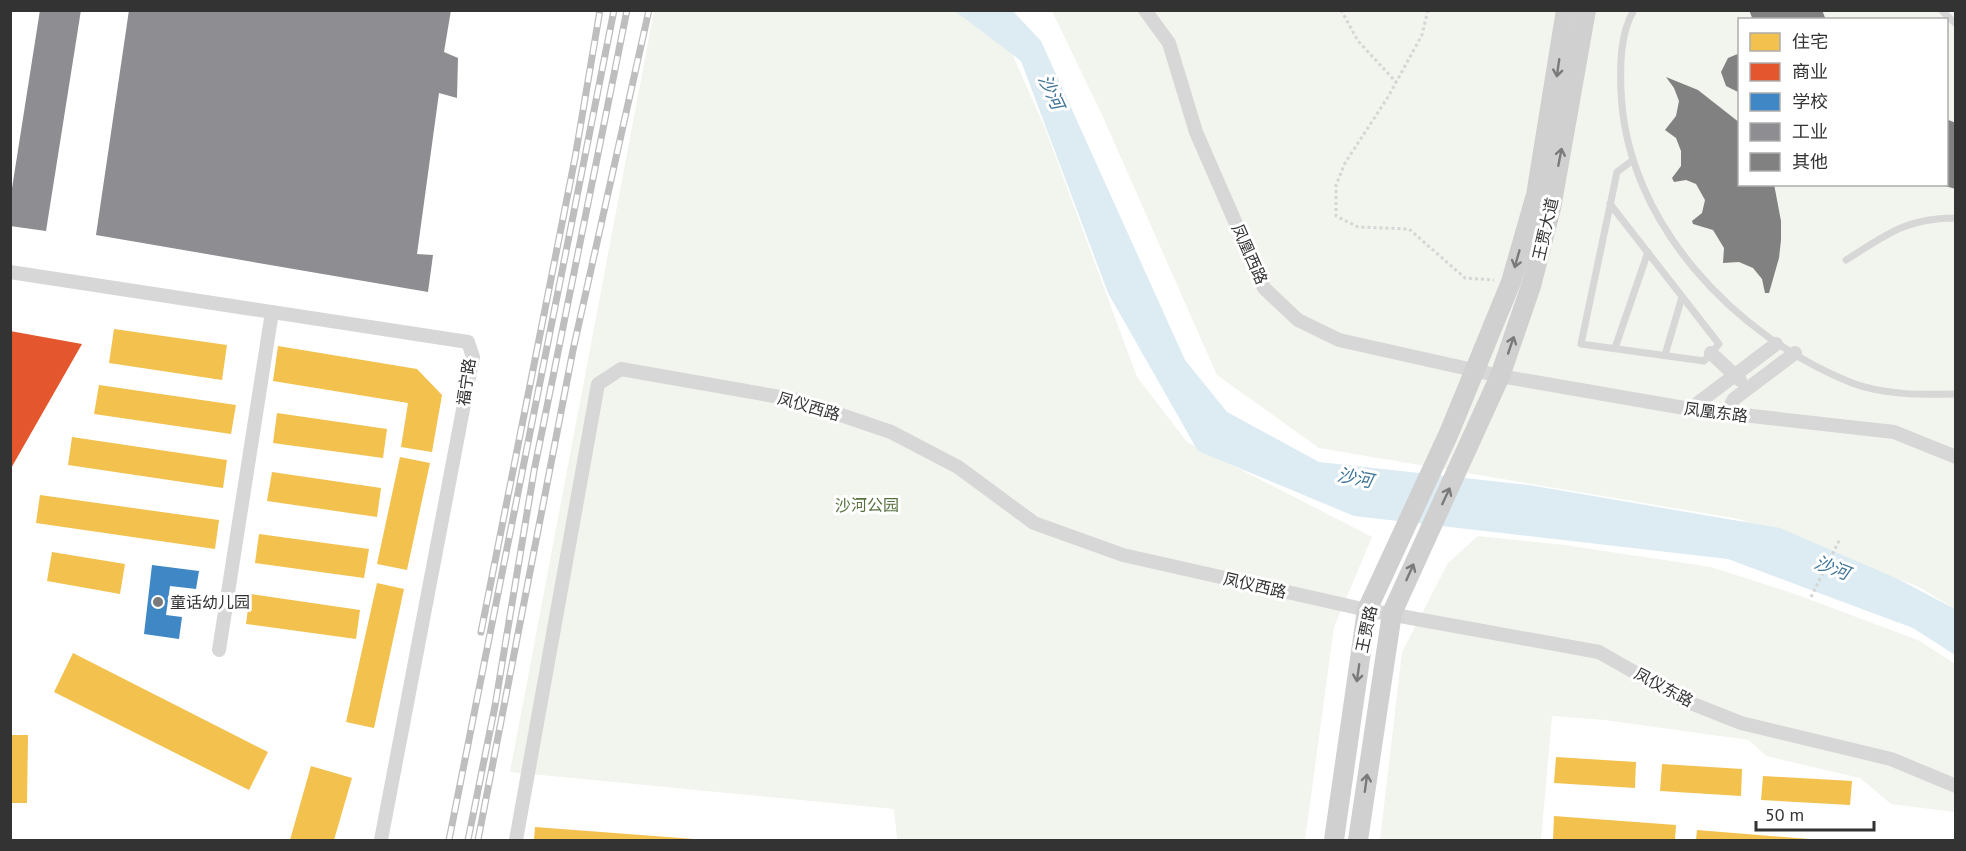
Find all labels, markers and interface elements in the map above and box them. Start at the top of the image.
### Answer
legend [1738,18,1948,186]
text: 住宅 [1792,30,1828,53]
one-way arrow [1552,58,1563,78]
text: 商业 [1792,60,1828,83]
water label: 沙河 [1033,71,1071,116]
text: 学校 [1792,90,1828,113]
text: 工业 [1792,120,1828,143]
one-way arrow [1555,147,1566,167]
text: 其他 [1792,150,1828,173]
street label: 王贾大道 [1528,196,1562,262]
street label: 凤凰西路 [1228,221,1272,287]
one-way arrow [1511,249,1523,268]
one-way arrow [1506,336,1517,355]
street label: 福宁路 [453,357,479,407]
street label: 凤仪西路 [775,388,843,424]
street label: 凤凰东路 [1683,398,1749,426]
water label: 沙河 [1335,463,1378,493]
one-way arrow [1440,488,1452,506]
park label: 沙河公园 [835,495,899,515]
water label: 沙河 [1811,550,1856,586]
one-way arrow [1405,564,1416,582]
street label: 凤仪西路 [1222,568,1288,602]
place label: 童话幼儿园 [170,592,250,612]
marker: 童话幼儿园 [151,595,165,609]
street label: 王贾路 [1351,603,1381,655]
one-way arrow [1352,662,1363,682]
street label: 凤仪东路 [1631,663,1697,711]
one-way arrow [1361,773,1372,793]
scale bar [1756,794,1874,832]
text: 50 m [1765,803,1804,826]

